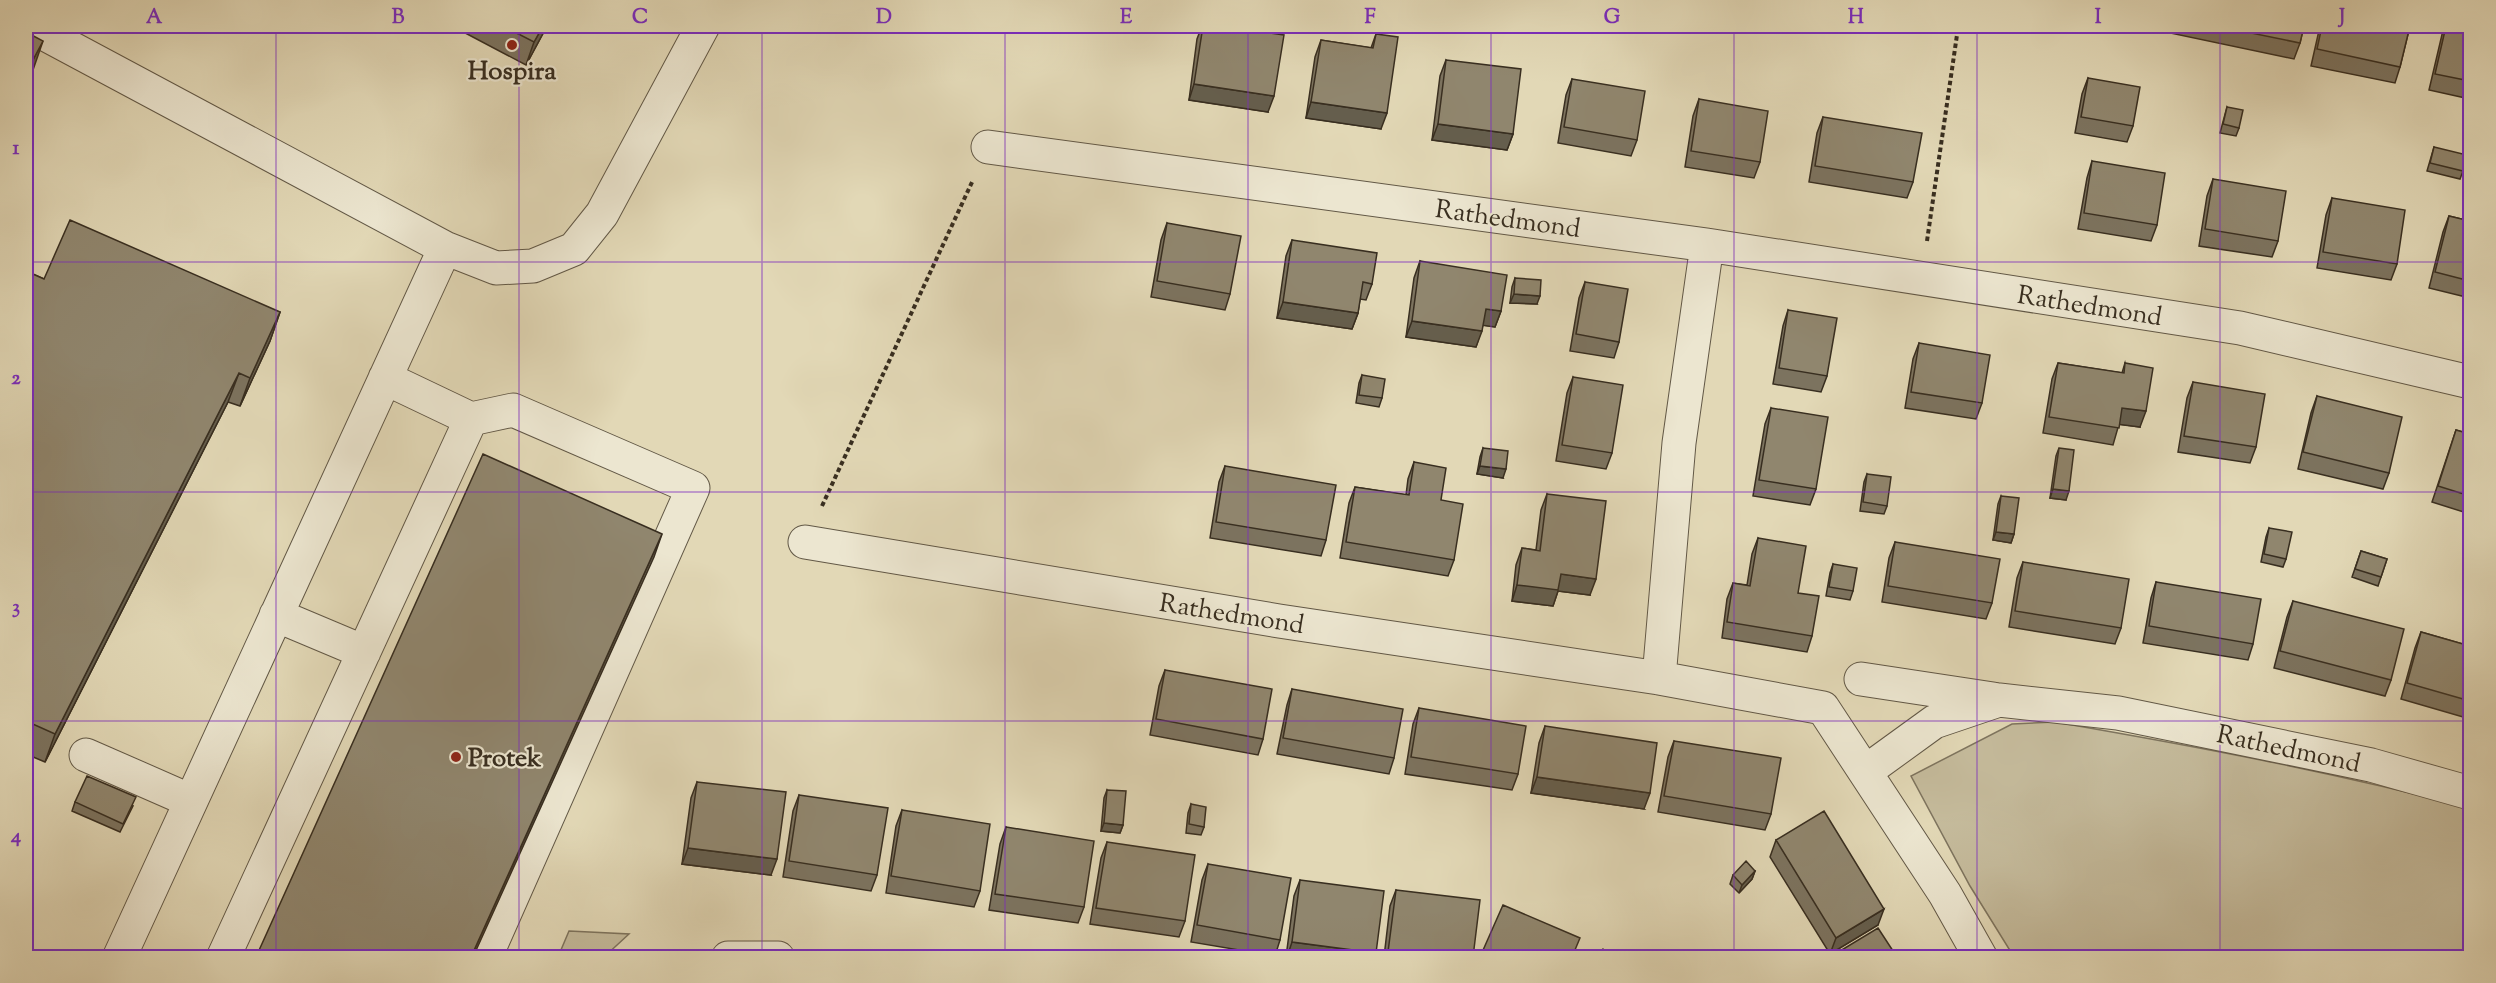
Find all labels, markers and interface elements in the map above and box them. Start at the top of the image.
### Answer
text: A [146,4,163,33]
text: B [392,4,405,33]
text: C [632,4,648,33]
text: D [876,4,892,33]
text: E [1120,4,1133,33]
text: F [1364,4,1376,33]
text: G [1604,4,1621,33]
text: H [1848,4,1864,33]
text: I [2095,4,2102,33]
text: J [2337,4,2345,33]
marker: Hospira [505,38,519,52]
place label: Hospira [468,54,556,91]
text: 1 [13,135,20,164]
street label: Rathedmond [1433,192,1583,249]
street label: Rathedmond [2014,278,2165,337]
text: 2 [11,365,21,394]
street label: Rathedmond [1156,586,1307,645]
text: 3 [12,594,20,623]
street label: Rathedmond [2213,717,2364,784]
place label: Protek [468,741,542,778]
marker: Protek [449,750,463,764]
text: 4 [10,823,21,852]

